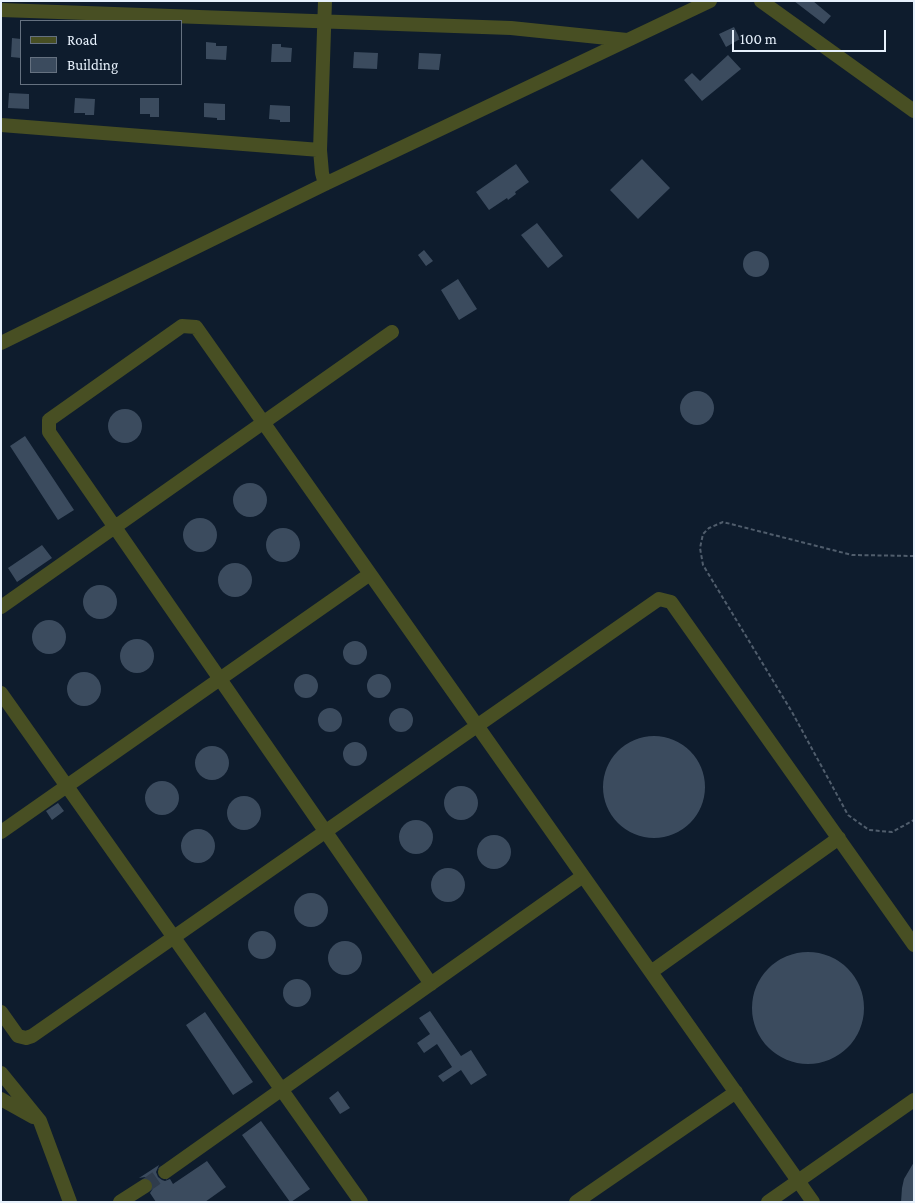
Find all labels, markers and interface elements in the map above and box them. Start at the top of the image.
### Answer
legend [20,20,182,85]
scale bar [735,20,889,52]
text: 100 m [740,31,777,47]
text: Road [67,32,97,48]
text: Building [67,57,118,73]

